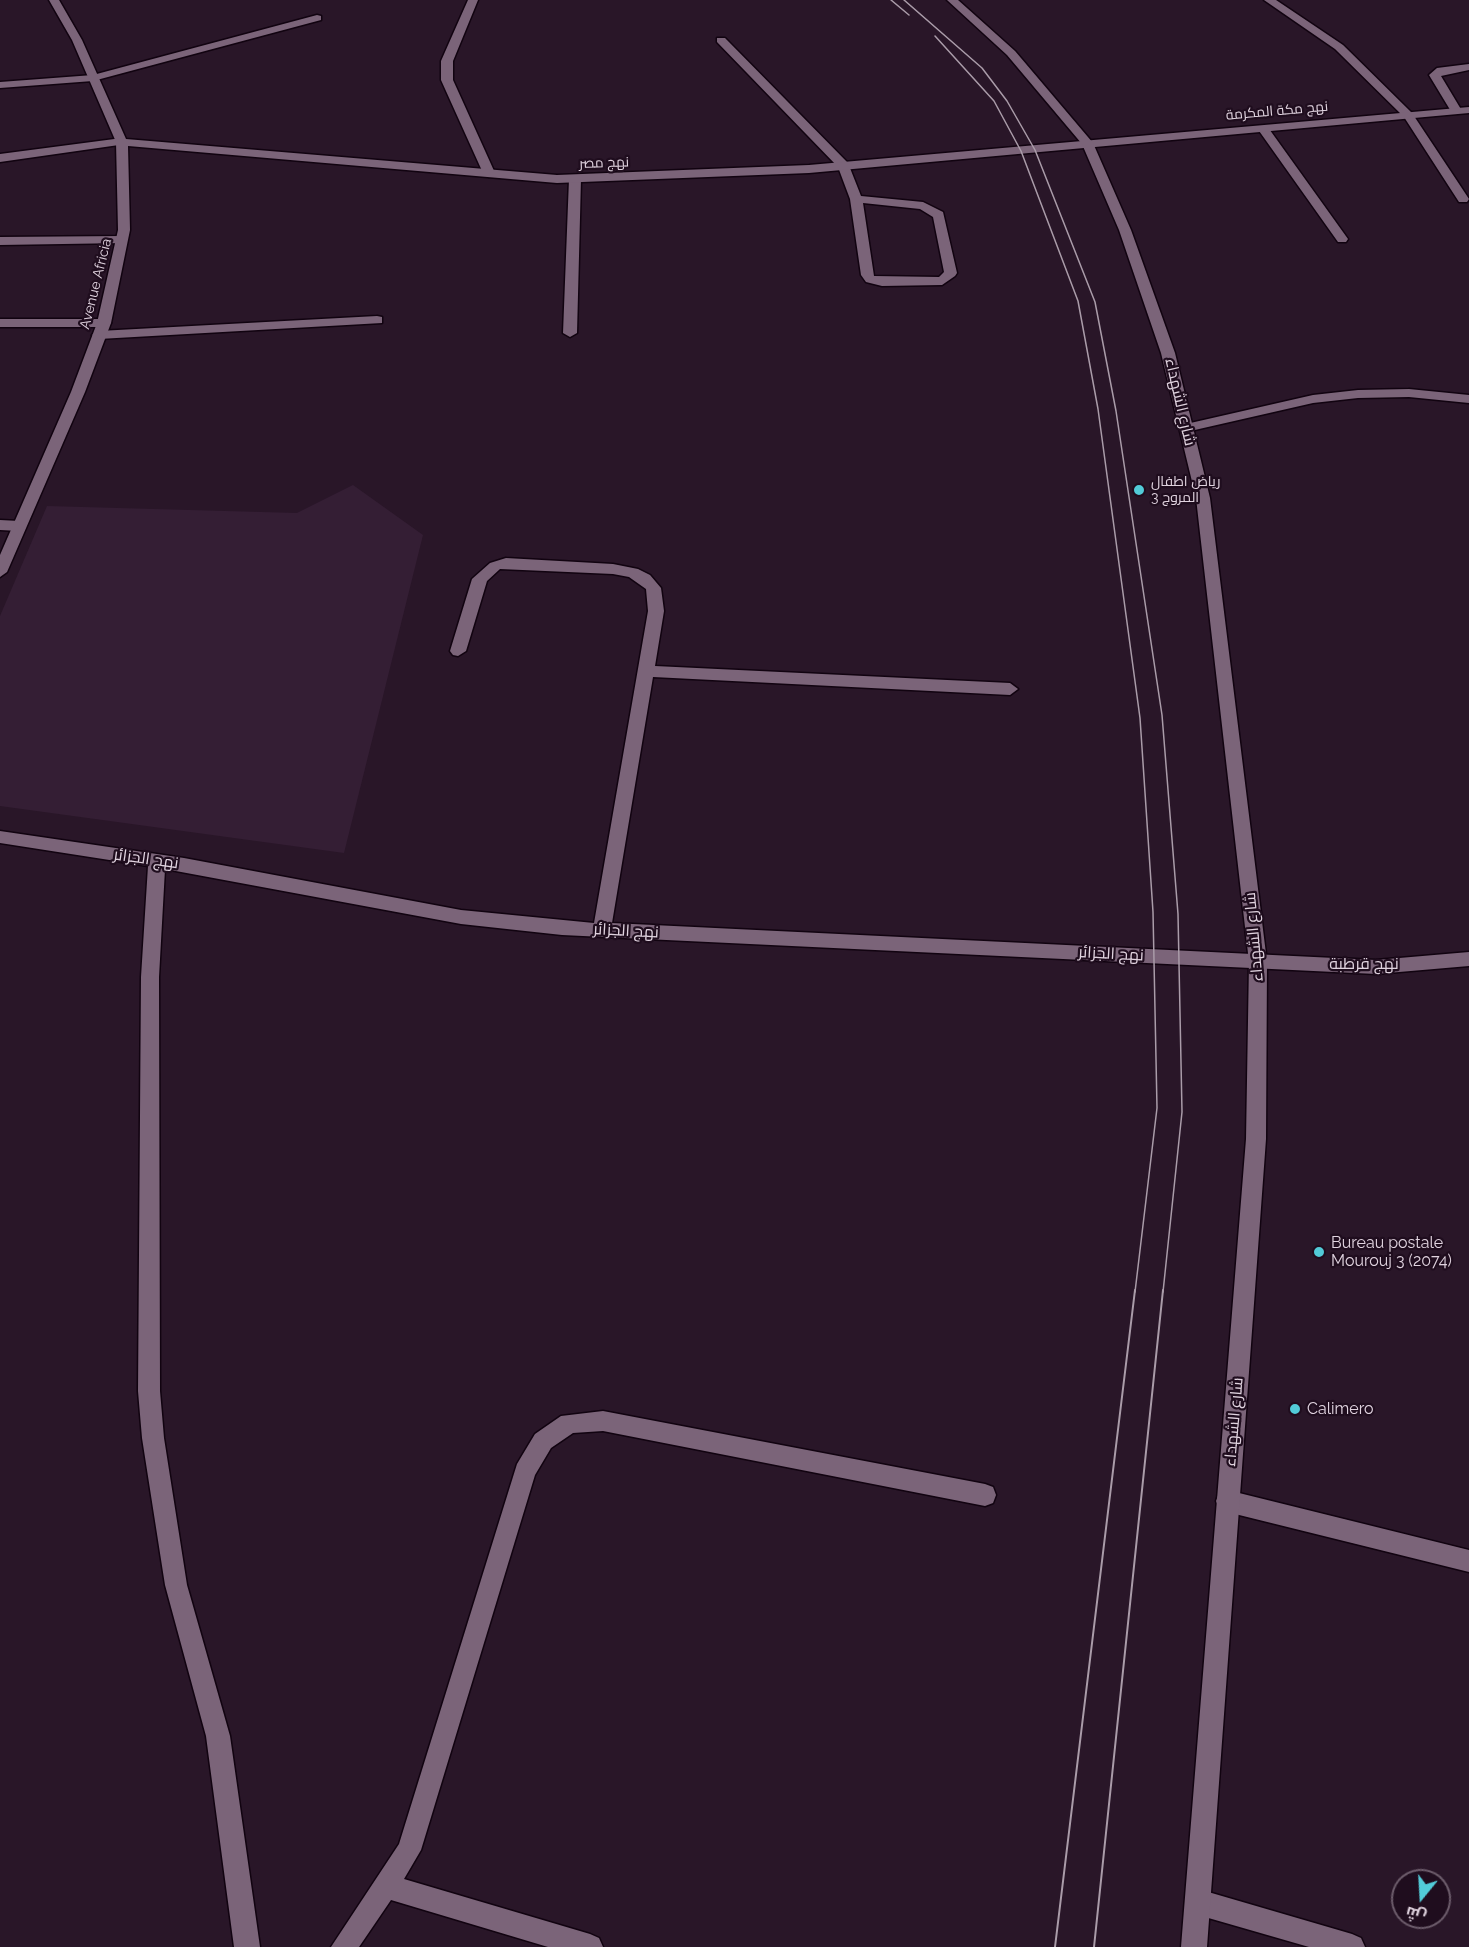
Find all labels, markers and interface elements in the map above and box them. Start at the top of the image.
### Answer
street label: نهج مكة المكرمة [1225,98,1329,124]
street label: نهج مصر [579,154,629,172]
street label: Avenue Africia [77,237,115,331]
street label: شارع الشهداء [1161,356,1199,448]
place label: رياض اطفال المروج 3 [1151,474,1220,506]
marker: رياض اطفال المروج 3 [1132,483,1146,497]
street label: نهج الجزائر [112,845,180,873]
street label: شارع الشهداء [1241,892,1267,982]
street label: نهج الجزائر [593,920,659,942]
street label: نهج الجزائر [1078,943,1144,965]
street label: نهج قرطبة [1329,954,1399,974]
place label: Bureau postale Mourouj 3 (2074) [1331,1233,1452,1271]
marker: Bureau postale Mourouj 3 (2074) [1312,1245,1326,1259]
street label: شارع الشهداء [1221,1377,1247,1467]
place label: Calimero [1307,1399,1374,1419]
marker: Calimero [1288,1402,1302,1416]
north arrow [1391,1869,1451,1929]
text: ش [1403,1902,1429,1927]

